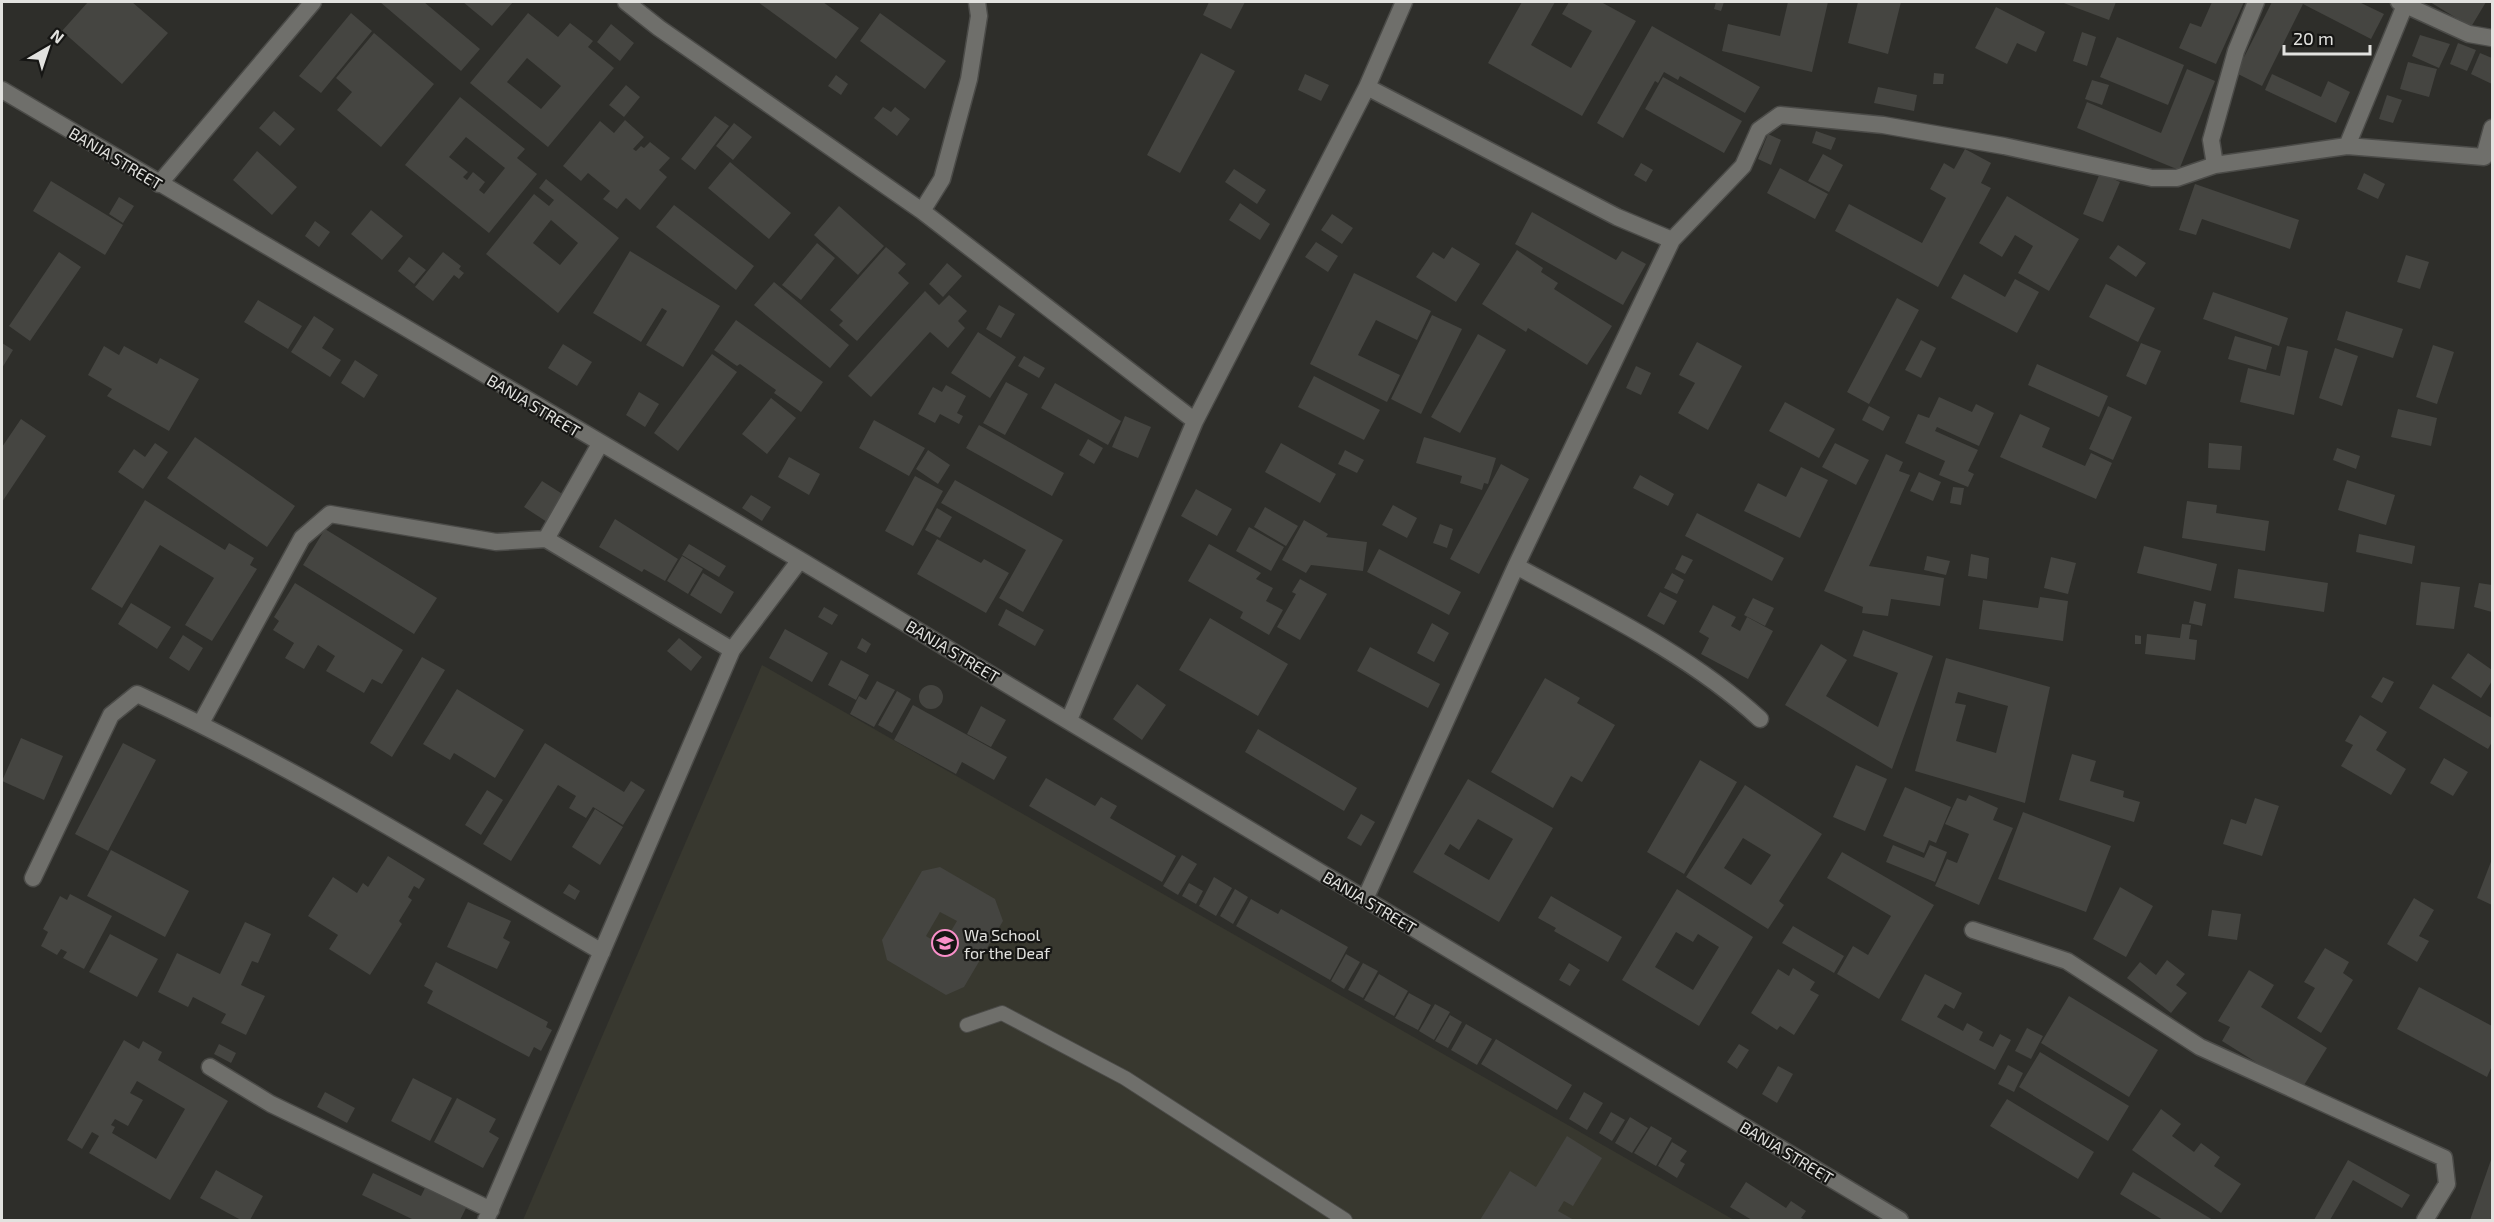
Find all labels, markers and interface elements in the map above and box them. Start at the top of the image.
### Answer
north arrow [18,18,78,78]
scale bar [2284,18,2370,56]
text: N [47,25,68,47]
text: 20 m [2293,27,2334,49]
street label: BANJA STREET [66,123,166,193]
street label: BANJA STREET [484,370,584,440]
street label: BANJA STREET [903,616,1003,686]
street label: BANJA STREET [1320,867,1420,937]
place label: Wa School for the Deaf [964,925,1051,962]
school or university icon: Wa School for the Deaf [930,928,960,958]
street label: BANJA STREET [1737,1117,1837,1187]

